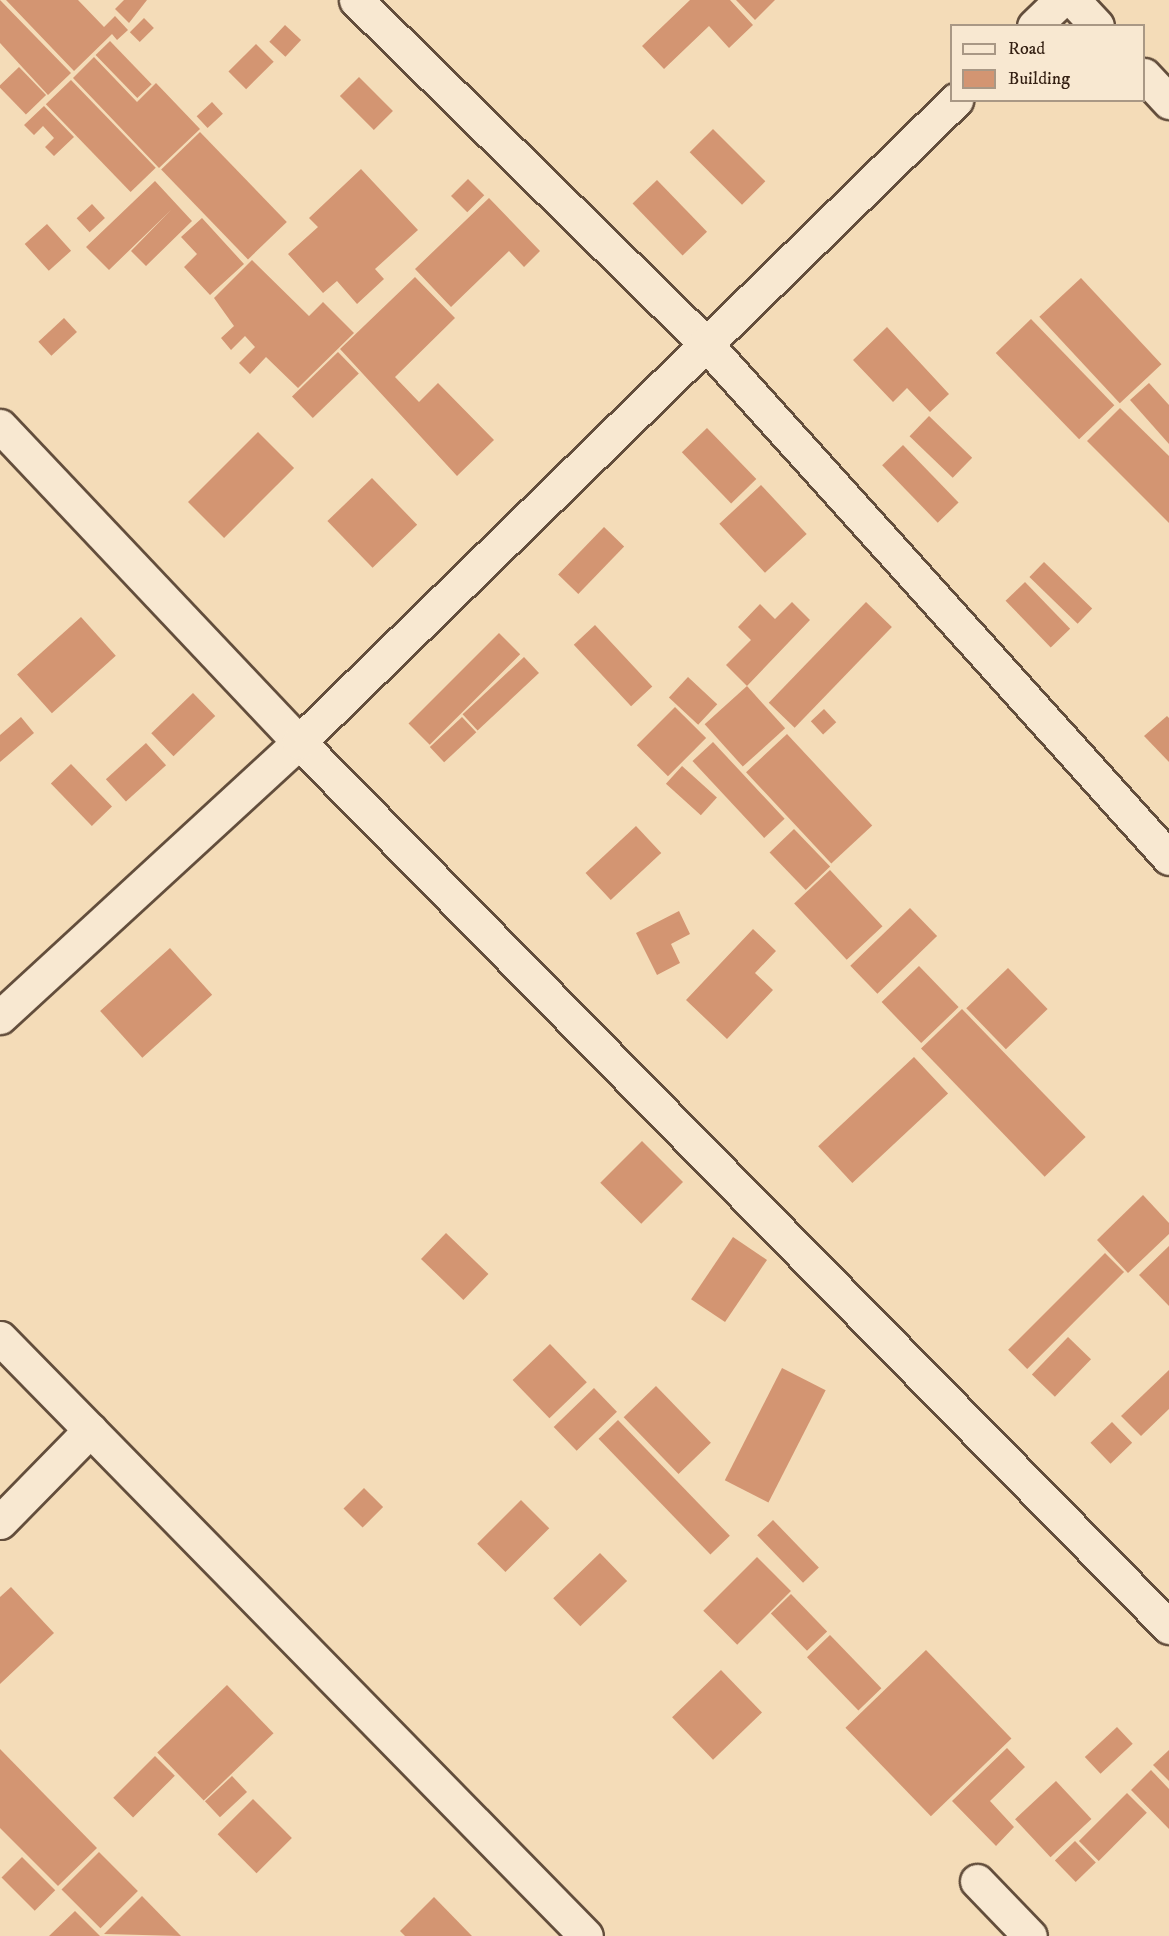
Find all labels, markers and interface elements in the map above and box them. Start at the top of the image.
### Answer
legend [950,24,1145,102]
text: Road [1008,38,1045,60]
text: Building [1008,68,1070,90]

